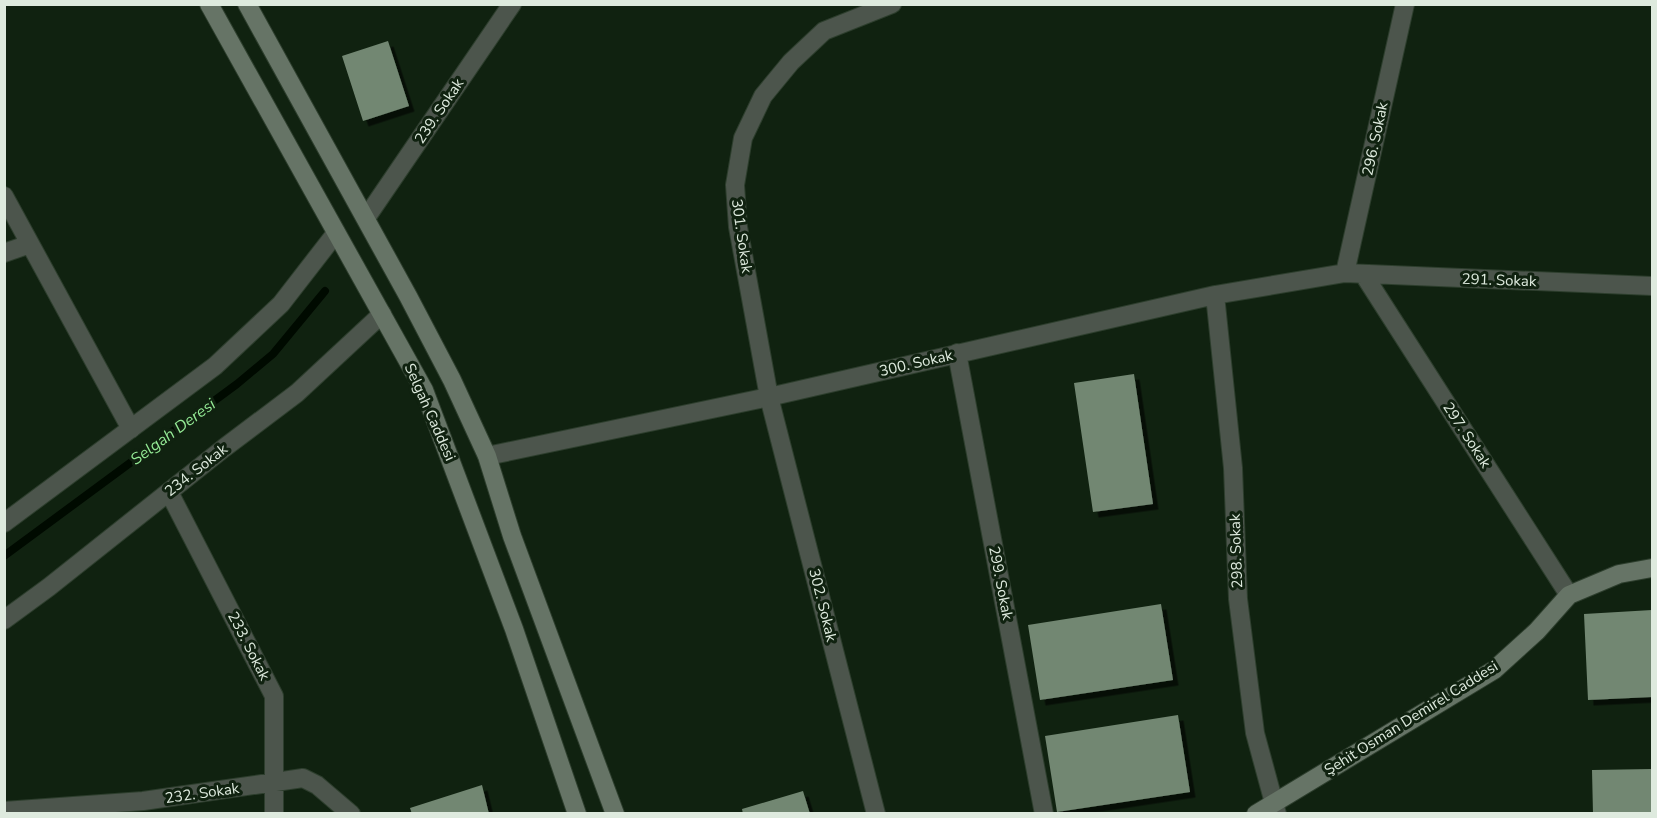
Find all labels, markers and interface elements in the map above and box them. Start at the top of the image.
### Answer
street label: 239. Sokak [410,74,468,148]
street label: 296. Sokak [1357,100,1393,178]
street label: 301. Sokak [727,198,757,275]
street label: 291. Sokak [1461,269,1537,291]
street label: 300. Sokak [877,345,955,381]
street label: Selgah Caddesi [400,360,460,464]
water label: Selgah Deresi [126,394,220,470]
street label: 297. Sokak [1438,398,1496,472]
street label: 234. Sokak [160,439,232,501]
street label: 298. Sokak [1225,513,1247,589]
street label: 299. Sokak [984,544,1018,622]
street label: 302. Sokak [804,566,842,644]
street label: 233. Sokak [223,608,275,684]
street label: Şehit Osman Demirel Caddesi [1320,656,1502,780]
street label: 232. Sokak [164,778,241,808]

